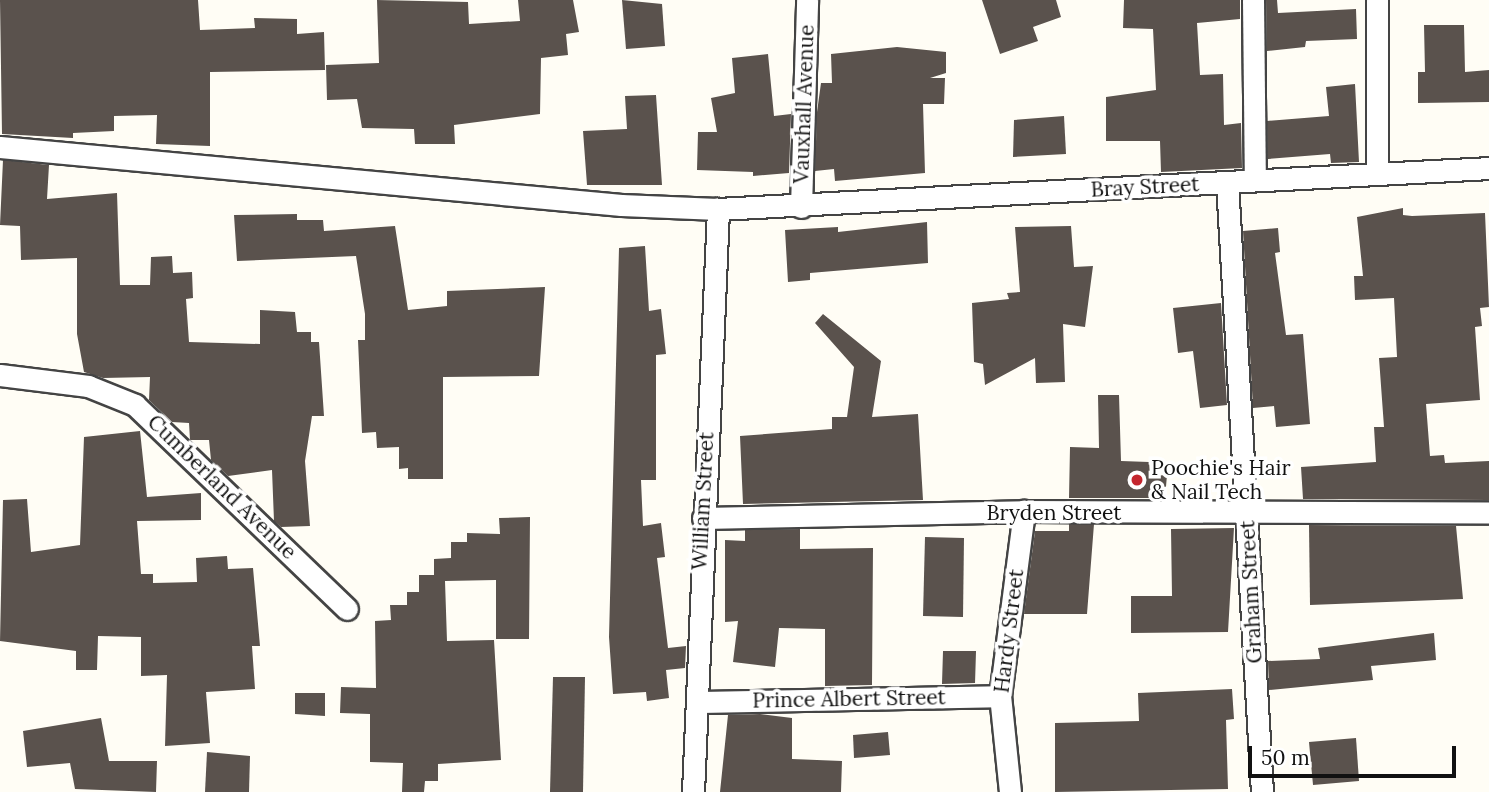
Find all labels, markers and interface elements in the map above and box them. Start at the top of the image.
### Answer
street label: Vauxhall Avenue [789,24,819,184]
street label: Bray Street [1090,172,1200,202]
street label: Cumberland Avenue [142,409,302,565]
street label: William Street [687,431,719,571]
place label: Poochie's Hair & Nail Tech [1151,455,1291,505]
marker: Poochie's Hair & Nail Tech [1129,472,1145,488]
street label: Bryden Street [987,500,1121,526]
street label: Graham Street [1235,520,1267,664]
street label: Hardy Street [989,568,1029,694]
street label: Prince Albert Street [752,685,946,713]
scale bar [1251,732,1459,776]
text: 50 m [1261,744,1310,771]

